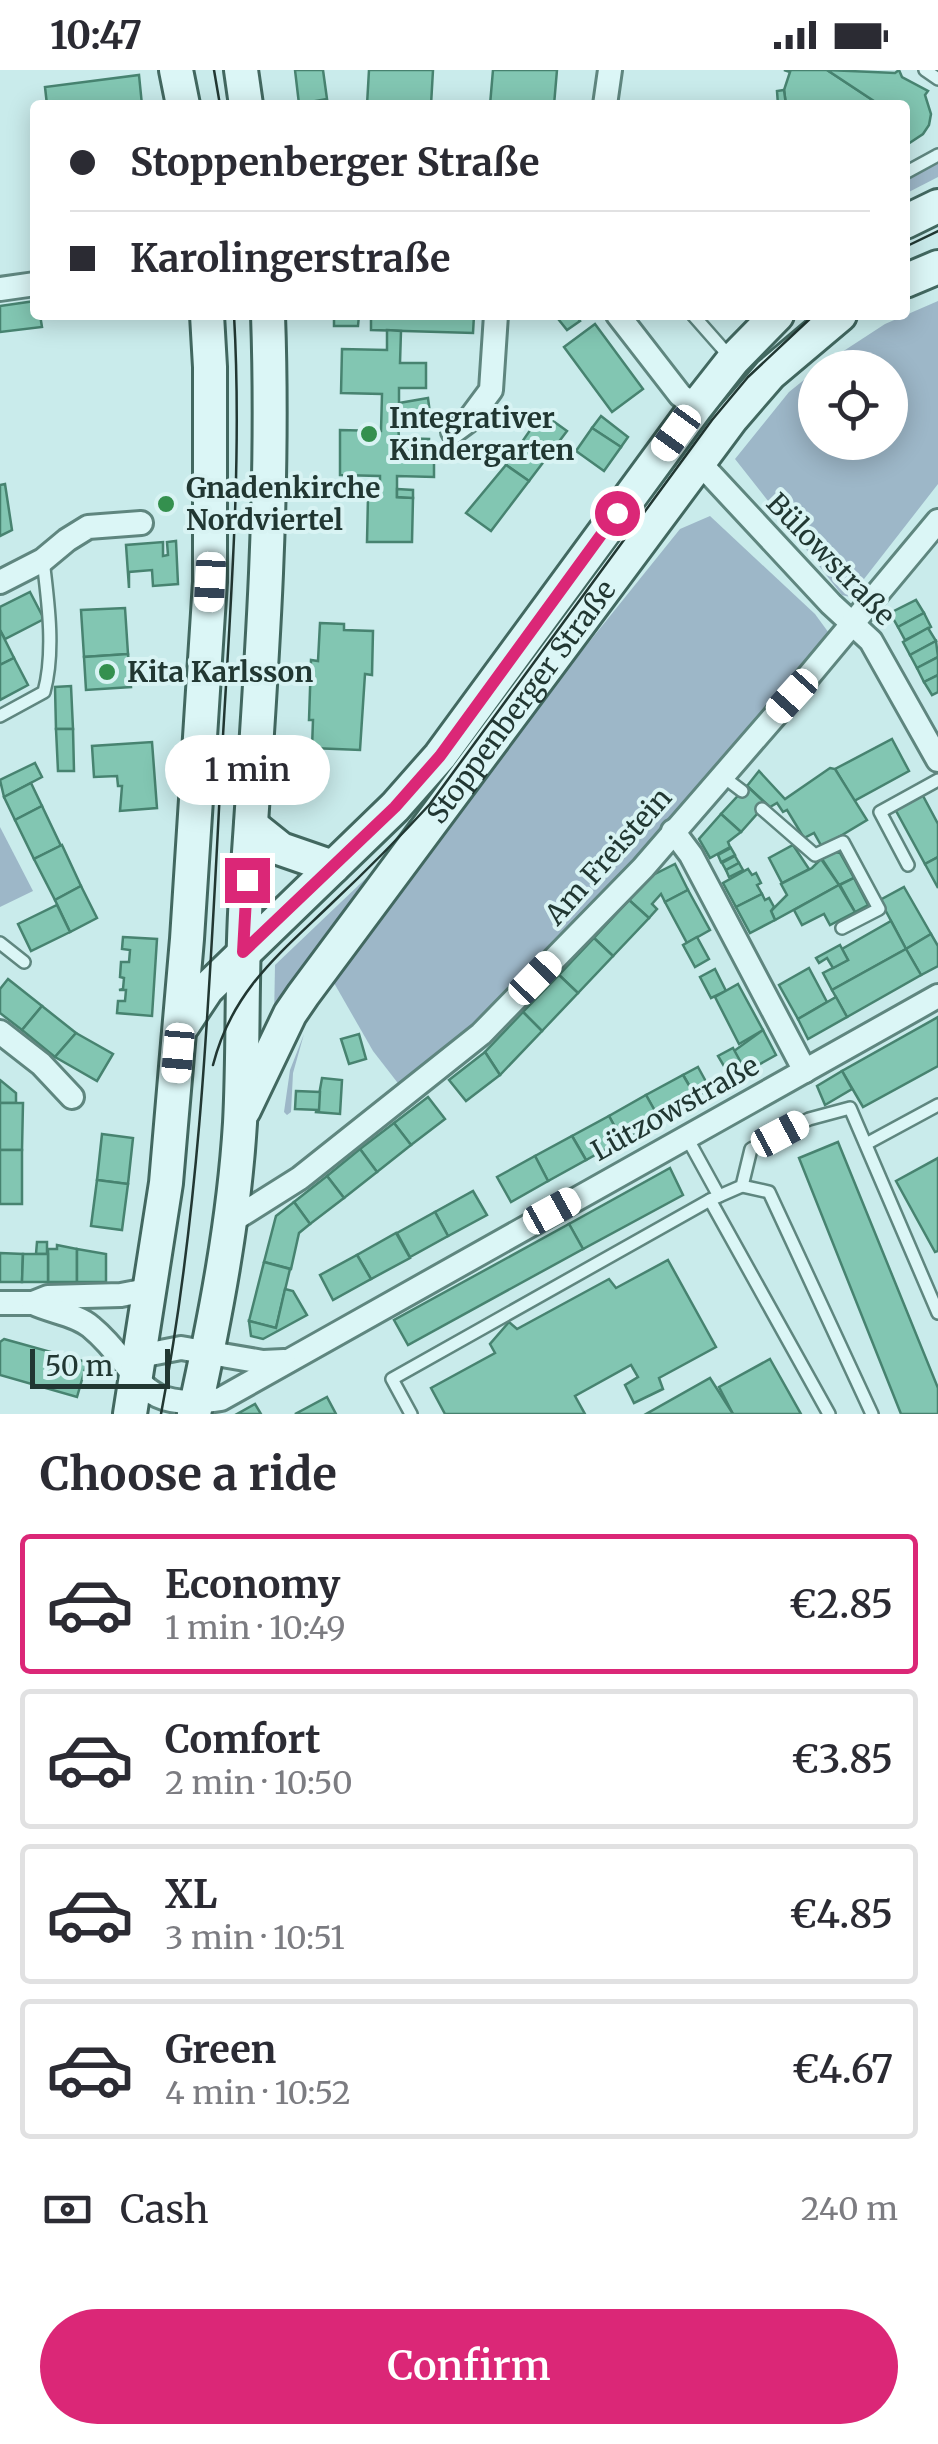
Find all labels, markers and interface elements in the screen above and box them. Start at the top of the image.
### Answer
text: 10:47 [50,12,142,59]
text: Stoppenberger Straße [130,139,540,186]
text: Karolingerstraße [130,235,451,282]
map controls [798,350,908,460]
button: locate [798,350,908,460]
place label: Integrativer Kindergarten [389,400,574,468]
car [646,400,706,466]
marker: Integrativer Kindergarten [358,423,380,445]
place label: Gnadenkirche Nordviertel [186,470,380,538]
street label: Bülowstraße [759,485,903,633]
route start [595,491,640,536]
marker: Gnadenkirche Nordviertel [155,493,177,515]
car [193,551,227,613]
street label: Stoppenberger Straße [419,573,623,830]
place label: Kita Karlsson [127,654,313,690]
marker: Kita Karlsson [96,661,118,683]
car [761,664,823,728]
callout: 1 min [164,735,330,805]
text: 1 min [204,750,291,790]
street label: Am Freistein [536,780,679,933]
route end [225,858,270,903]
car [503,946,567,1010]
car [160,1022,196,1084]
street label: Lützowstraße [585,1047,765,1169]
car [746,1107,814,1161]
car [518,1183,586,1239]
scale bar [30,1344,170,1388]
text: 50 m [45,1348,113,1384]
text: Choose a ride [40,1446,337,1502]
icon: car [45,1559,135,1649]
text: Economy [165,1561,340,1608]
text: €2.85 [789,1581,893,1628]
text: 1 min · 10:49 [165,1608,346,1648]
icon: car [45,1714,135,1804]
text: Comfort [165,1716,321,1763]
text: €3.85 [791,1736,893,1783]
text: 2 min · 10:50 [165,1763,353,1803]
icon: car [45,1869,135,1959]
text: XL [165,1871,217,1918]
text: €4.85 [789,1891,893,1938]
text: 3 min · 10:51 [165,1918,345,1958]
icon: car [45,2024,135,2114]
text: Green [165,2026,276,2073]
text: €4.67 [792,2046,893,2093]
text: 4 min · 10:52 [165,2073,351,2113]
icon: cash [40,2182,95,2237]
text: Cash [120,2186,209,2233]
text: 240 m [801,2189,898,2229]
button: Confirm [40,2309,898,2424]

